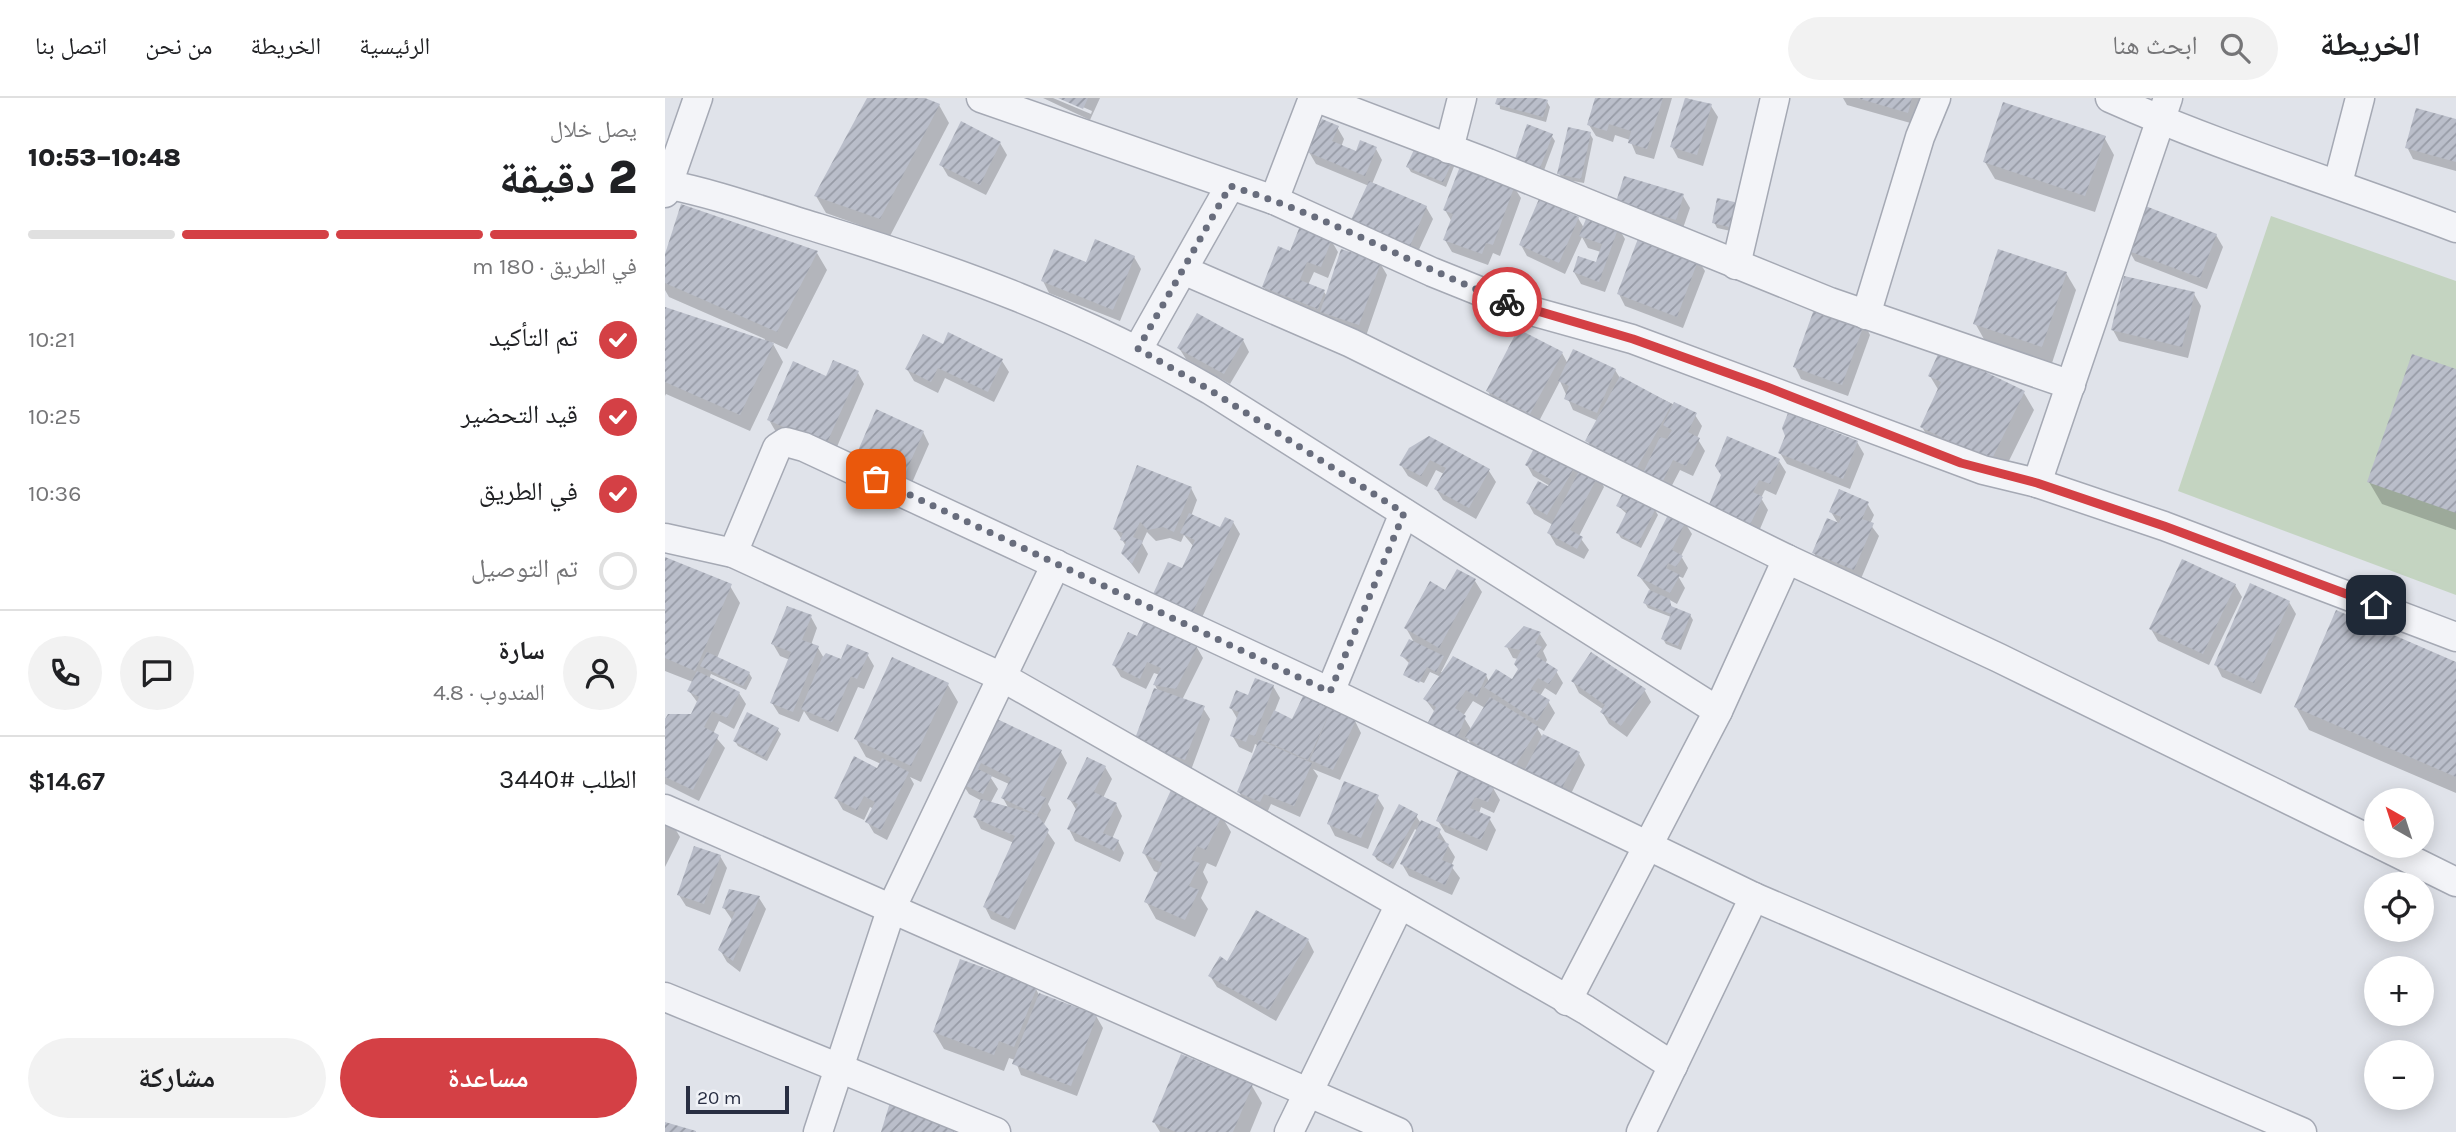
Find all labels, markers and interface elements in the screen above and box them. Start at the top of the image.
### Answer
search box [1788,17,2278,80]
text: الخريطة [2320,25,2421,63]
icon: search [2216,29,2254,67]
text: ابحث هنا [2112,30,2198,61]
text: اتصل بنا [35,32,107,60]
text: من نحن [145,32,213,60]
text: الخريطة [251,32,321,60]
text: الرئيسية [359,32,430,60]
text: يصل خلال [550,116,637,143]
text: 10:48–10:53 [28,142,181,173]
text: 2 دقيقة [499,151,637,205]
text: في الطريق · 180 m [472,253,637,280]
courier [1472,267,1542,337]
icon: bike [1488,283,1526,321]
icon: check [599,321,637,359]
text: تم التأكيد [489,322,578,353]
text: 10:21 [28,326,75,353]
icon: check [599,398,637,436]
text: قيد التحضير [461,399,578,430]
text: 10:25 [28,403,81,430]
pin [846,449,906,509]
icon: bag [857,460,895,498]
icon: check [599,475,637,513]
text: في الطريق [479,476,578,507]
text: 10:36 [28,480,81,507]
text: تم التوصيل [471,553,578,584]
pin [2346,575,2406,635]
icon: home [2357,586,2395,624]
text: سارة [498,635,545,666]
button: phone [28,636,102,710]
button: chat [120,636,194,710]
button: person [563,636,637,710]
text: المندوب · 4.8 [433,679,545,706]
text: الطلب #3440 [499,764,637,795]
text: $14.67 [28,766,105,797]
north arrow [2364,788,2434,858]
map controls [2364,788,2434,1110]
button: locate [2364,872,2434,942]
button: + [2364,956,2434,1026]
button: مشاركة [28,1038,326,1118]
button: مساعدة [340,1038,637,1118]
button: − [2364,1040,2434,1110]
scale bar [686,1083,789,1115]
text: 20 m [697,1087,742,1109]

